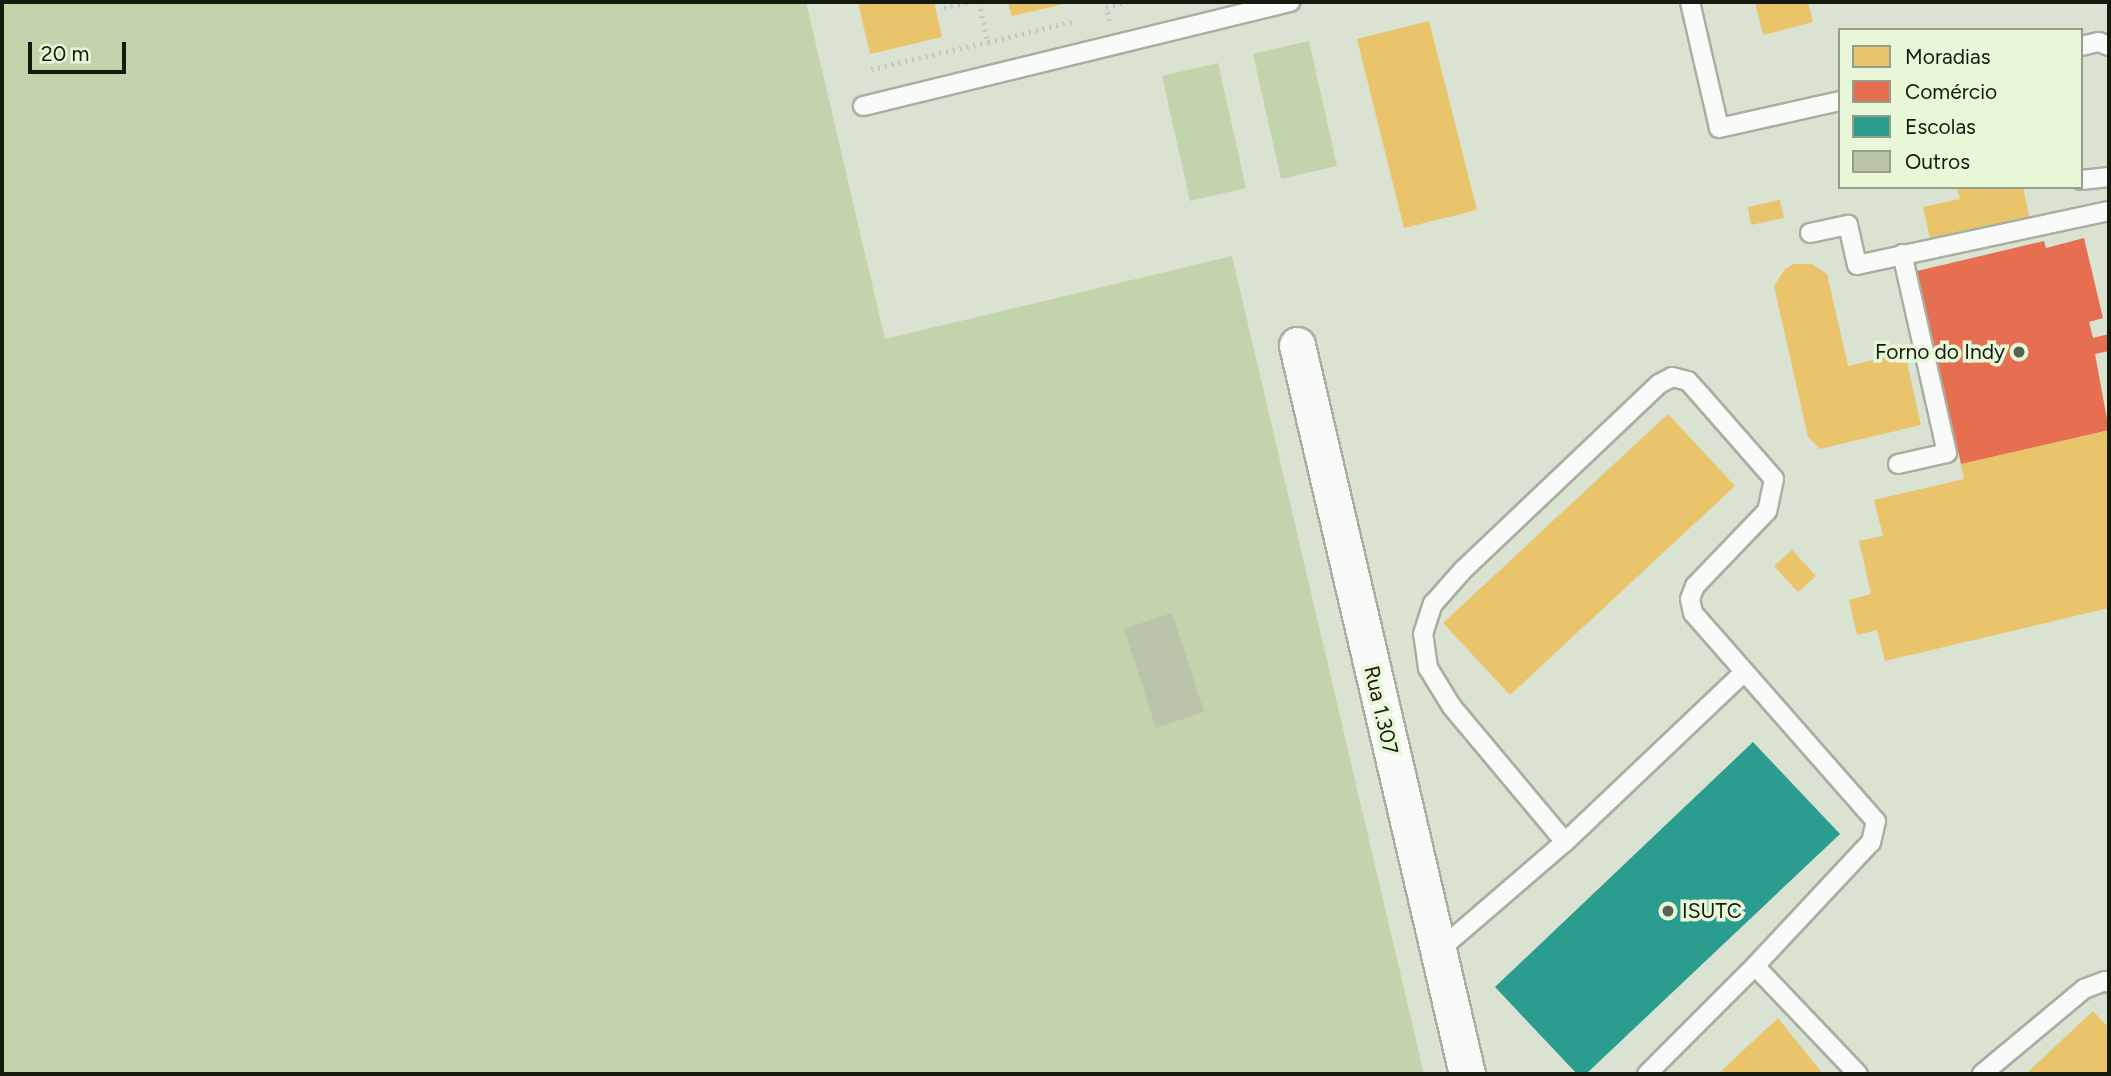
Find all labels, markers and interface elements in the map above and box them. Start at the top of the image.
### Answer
scale bar [32,28,130,72]
legend [1838,28,2083,189]
text: 20 m [41,41,89,66]
text: Moradias [1905,44,1990,69]
text: Comércio [1905,79,1997,104]
text: Escolas [1905,114,1976,139]
text: Outros [1905,149,1970,174]
place label: Forno do Indy [1875,339,2005,365]
marker: Forno do Indy [2011,344,2027,360]
street label: Rua 1.307 [1359,663,1403,757]
place label: ISUTC [1682,898,1742,924]
marker: ISUTC [1660,903,1676,919]

